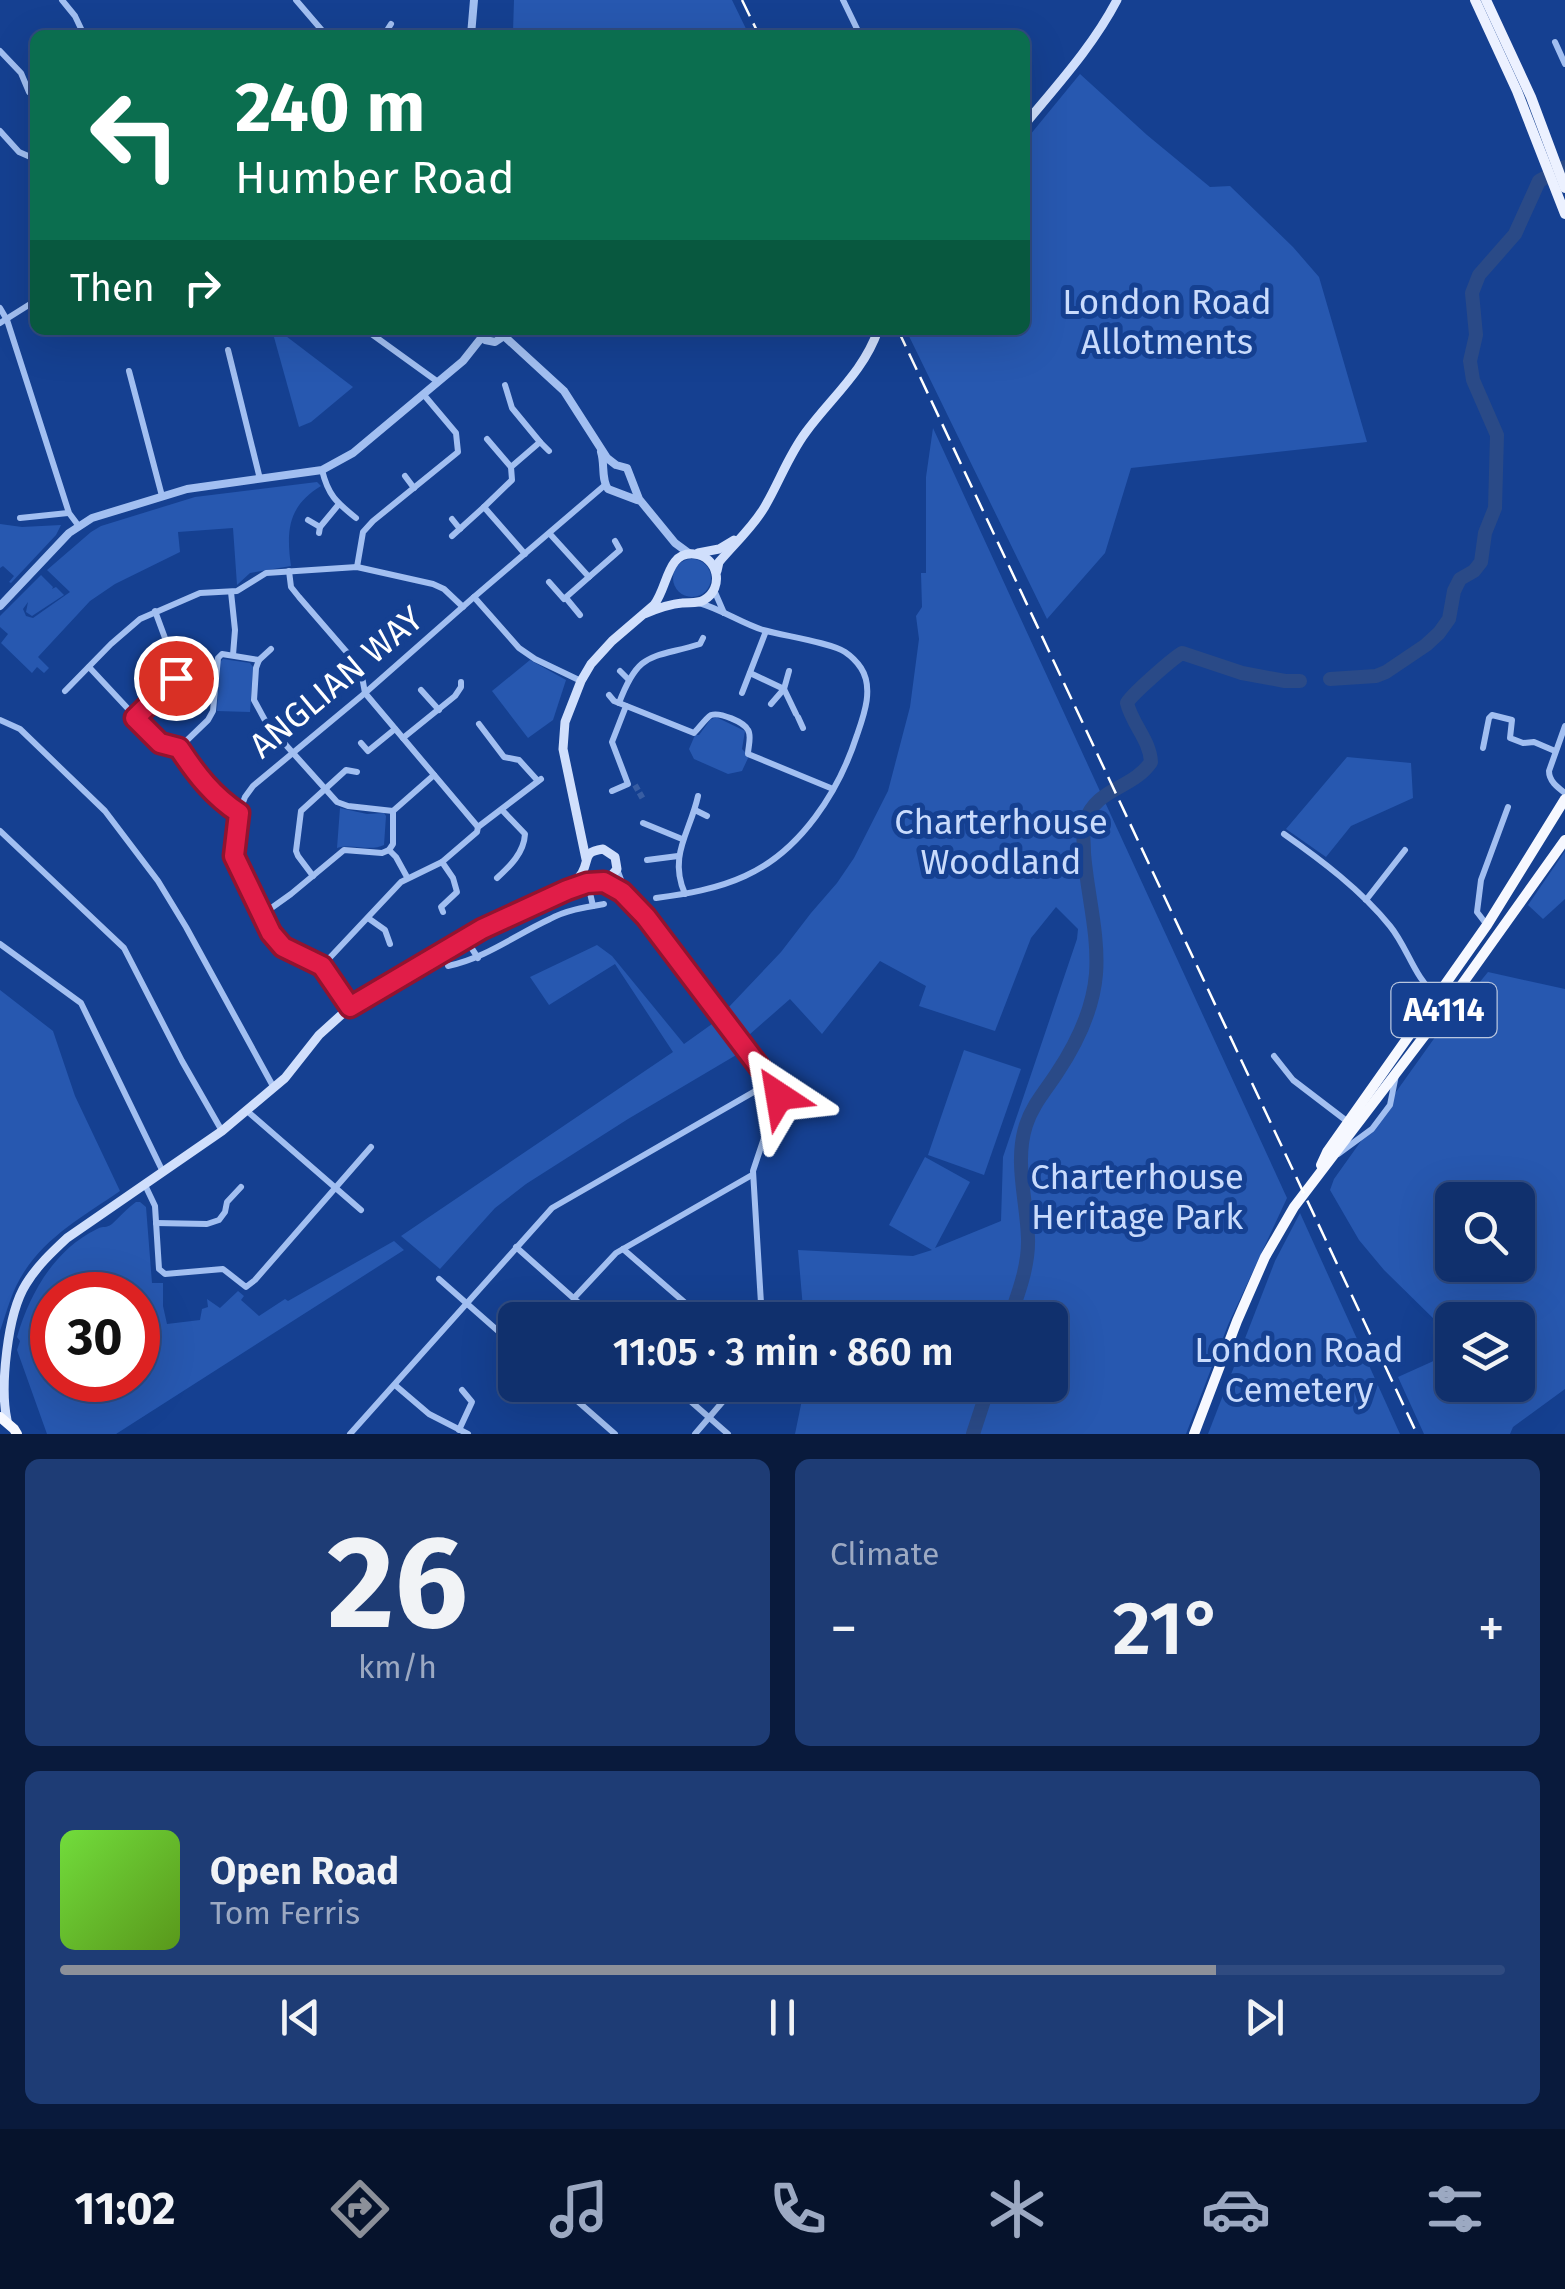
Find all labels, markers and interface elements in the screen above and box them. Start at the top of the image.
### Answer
text: 240 m [235,66,425,150]
icon: left [70,70,200,200]
text: Humber Road [235,151,515,205]
icon: right [175,260,230,315]
text: Then [70,265,155,311]
park label: London Road Allotments [1062,281,1272,363]
street label: ANGLIAN WAY [241,597,432,767]
pin [134,636,219,721]
icon: arrive [149,651,204,706]
park label: Charterhouse Woodland [894,801,1108,883]
road number: A4114 [1392,983,1496,1037]
position arrow [727,1044,831,1148]
park label: Charterhouse Heritage Park [1030,1156,1244,1238]
map controls [1435,1182,1535,1402]
button: search [1435,1182,1535,1282]
speed limit sign: 30 [30,1272,160,1402]
button: layers [1435,1302,1535,1402]
text: 11:05 · 3 min · 860 m [613,1329,953,1375]
park label: London Road Cemetery [1194,1329,1404,1411]
text: 26 [327,1505,468,1661]
text: Climate [830,1535,939,1573]
text: 21° [1113,1584,1223,1674]
text: − [830,1596,858,1662]
text: + [1478,1596,1505,1662]
text: km/h [358,1648,437,1686]
text: Open Road [210,1848,399,1894]
text: Tom Ferris [210,1894,360,1932]
icon: previous [273,1990,328,2045]
icon: pause [755,1990,810,2045]
icon: next [1237,1990,1292,2045]
icon: directions [325,2174,395,2244]
icon: music [544,2174,614,2244]
icon: phone [763,2174,833,2244]
icon: climate [982,2174,1052,2244]
icon: car [1201,2174,1271,2244]
icon: filters [1420,2174,1490,2244]
text: 11:02 [75,2182,175,2236]

